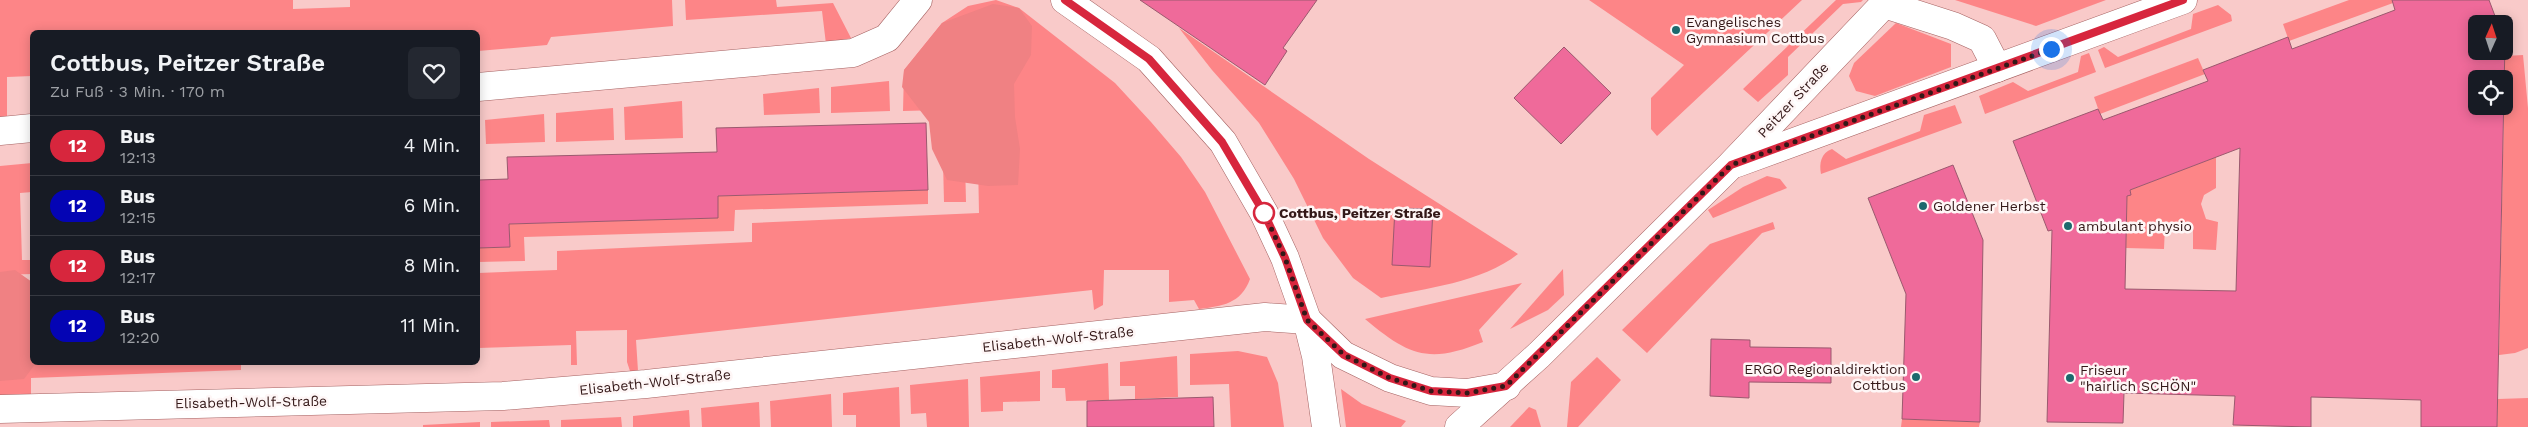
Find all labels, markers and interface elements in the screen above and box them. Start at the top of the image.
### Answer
place label: Evangelisches Gymnasium Cottbus [1686,14,1825,46]
north arrow [2468,15,2512,60]
map controls [2468,15,2513,115]
marker: Evangelisches Gymnasium Cottbus [1670,24,1682,36]
your location [2039,37,2064,62]
button: heart [408,47,460,99]
text: Cottbus, Peitzer Straße [50,49,325,77]
street label: Peitzer Straße [1754,59,1832,141]
button: locate [2468,70,2513,115]
text: Zu Fuß · 3 Min. · 170 m [50,82,225,101]
text: Bus [120,125,155,148]
text: 4 Min. [404,134,460,157]
text: 12 [68,135,87,156]
text: 12:13 [120,148,156,167]
text: Bus [120,185,155,208]
text: 6 Min. [404,194,460,217]
text: 12 [68,195,87,216]
place label: Goldener Herbst [1933,198,2046,214]
marker: Goldener Herbst [1917,200,1929,212]
marker: Cottbus, Peitzer Straße [1253,202,1275,224]
place label: Cottbus, Peitzer Straße [1279,205,1441,221]
text: 12:15 [120,208,156,227]
place label: ambulant physio [2078,218,2192,234]
marker: ambulant physio [2062,220,2074,232]
text: Bus [120,245,155,268]
text: 8 Min. [404,254,460,277]
text: 12 [68,255,87,276]
text: 12:17 [120,268,156,287]
text: Bus [120,305,155,328]
text: 11 Min. [401,314,460,337]
text: 12 [68,315,87,336]
street label: Elisabeth-Wolf-Straße [981,323,1135,355]
text: 12:20 [120,328,160,347]
place label: ERGO Regionaldirektion Cottbus [1744,361,1906,393]
place label: Friseur "hairlich SCHÖN" [2080,362,2196,394]
street label: Elisabeth-Wolf-Straße [578,366,732,398]
marker: ERGO Regionaldirektion Cottbus [1910,371,1922,383]
marker: Friseur "hairlich SCHÖN" [2064,372,2076,384]
street label: Elisabeth-Wolf-Straße [175,393,327,411]

